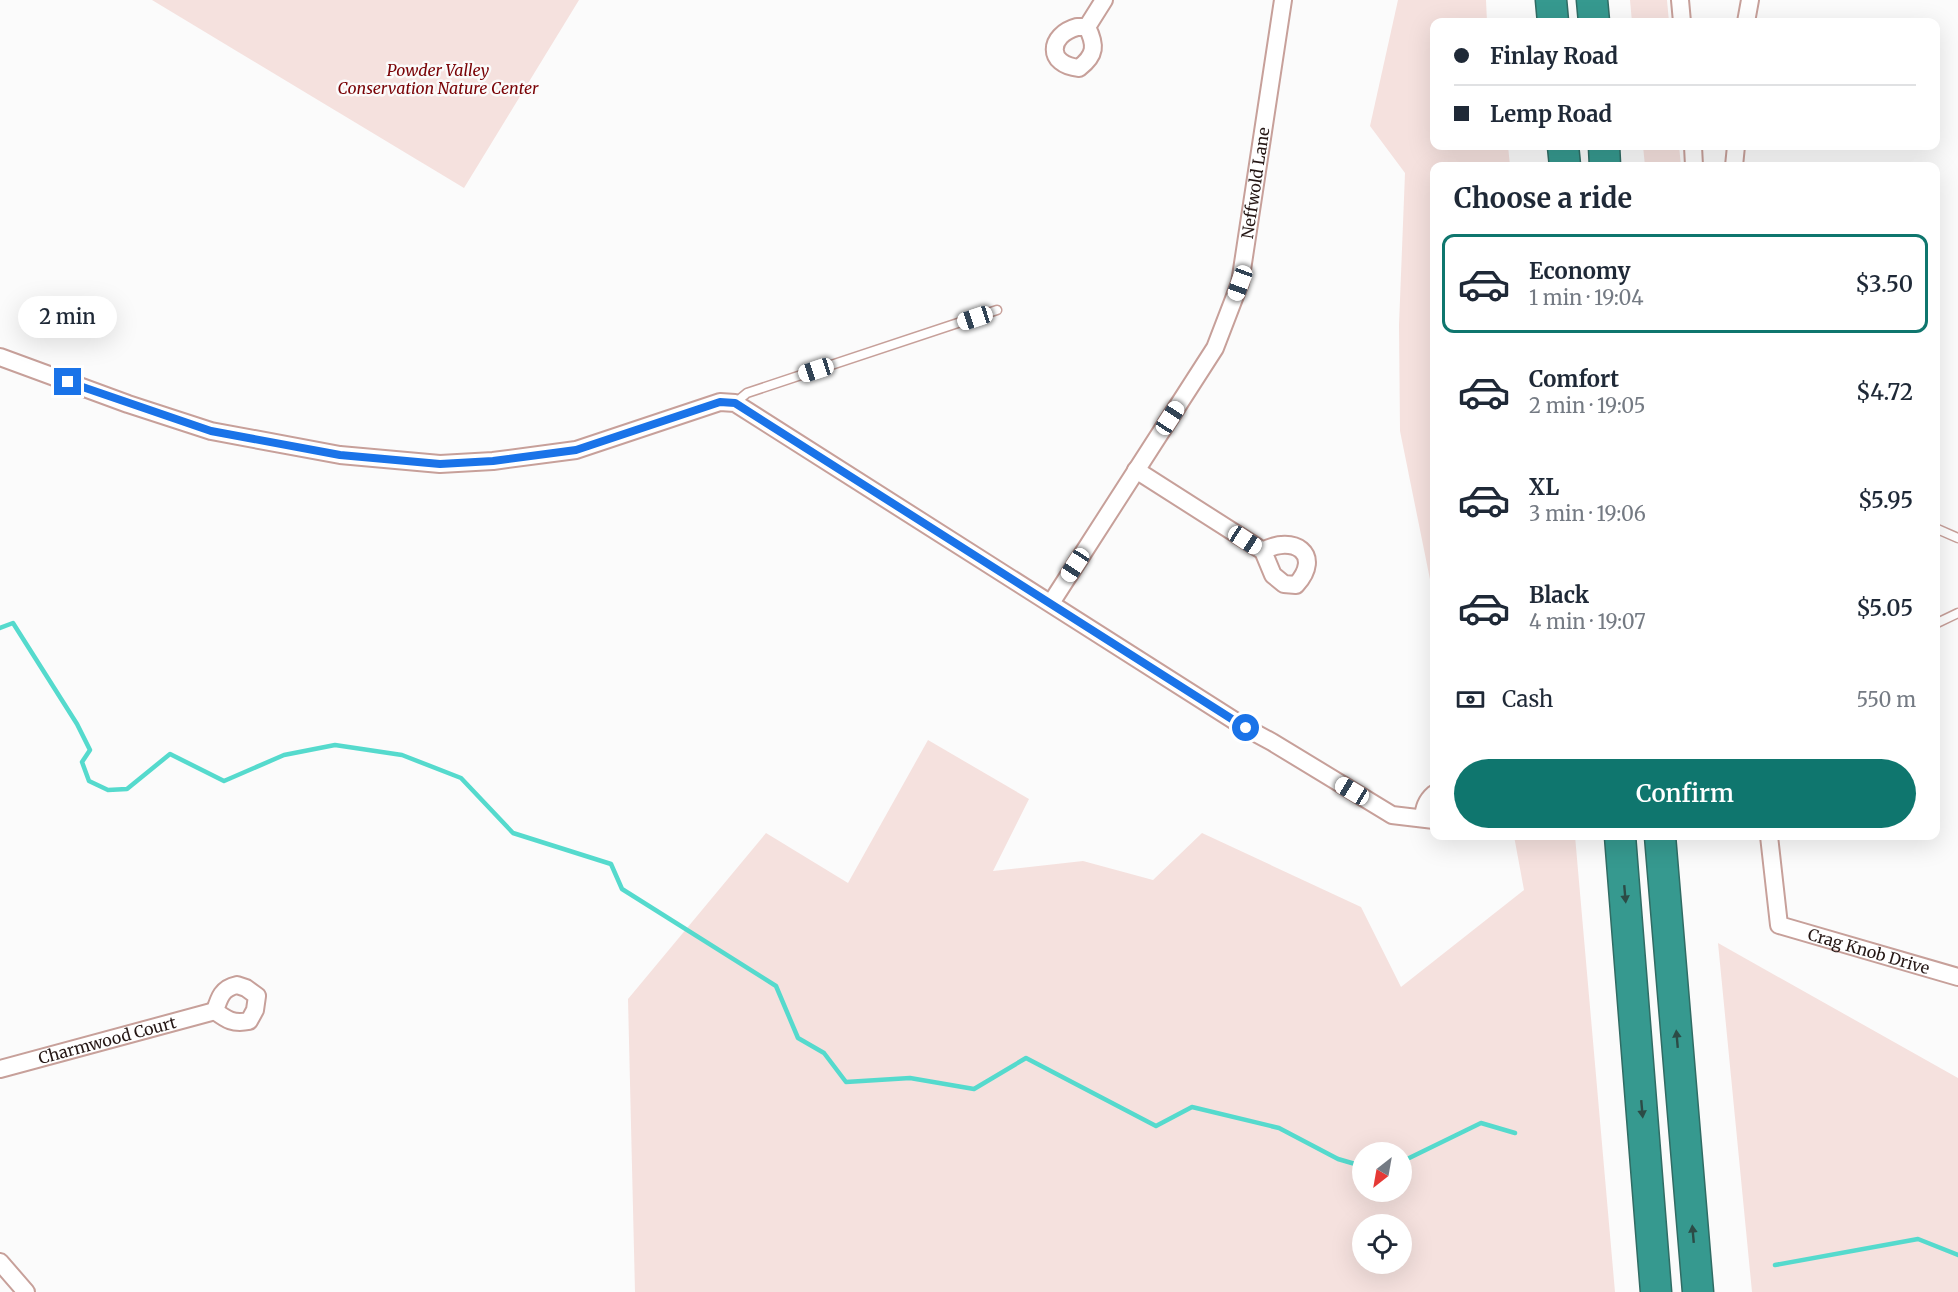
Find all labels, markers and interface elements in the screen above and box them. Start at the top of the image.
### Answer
text: Finlay Road [1490,42,1618,70]
park label: Powder Valley Conservation Nature Center [338,60,539,98]
text: Lemp Road [1490,100,1612,128]
street label: Neffwold Lane [1237,126,1274,240]
text: Choose a ride [1454,181,1632,215]
icon: car [1457,257,1511,311]
text: Economy [1529,257,1630,285]
car [1225,263,1255,303]
text: $3.50 [1855,270,1913,298]
text: 1 min · 19:04 [1529,285,1644,310]
callout: 2 min [19,295,118,337]
text: 2 min [39,304,96,329]
car [955,304,995,332]
car [796,356,836,384]
icon: car [1457,365,1511,419]
text: Comfort [1529,365,1619,393]
route end [54,368,81,395]
text: $4.72 [1856,378,1913,406]
text: 2 min · 19:05 [1529,393,1646,418]
car [1153,398,1187,438]
icon: car [1457,473,1511,527]
text: XL [1529,473,1559,501]
text: $5.95 [1858,486,1913,514]
text: 3 min · 19:06 [1529,501,1646,526]
car [1225,523,1265,557]
car [1058,545,1092,585]
icon: car [1457,581,1511,635]
text: Black [1529,581,1589,609]
text: $5.05 [1856,594,1913,622]
text: 4 min · 19:07 [1529,609,1646,634]
icon: cash [1454,683,1487,716]
text: Cash [1502,685,1553,713]
text: 550 m [1857,687,1916,712]
route start [1232,714,1259,741]
button: Confirm [1454,759,1916,828]
car [1332,774,1372,808]
one-way arrow [1620,884,1630,903]
street label: Crag Knob Drive [1806,924,1932,978]
street label: Charmwood Court [36,1012,179,1068]
one-way arrow [1672,1030,1682,1049]
one-way arrow [1638,1100,1647,1119]
north arrow [1352,1142,1412,1202]
map controls [1352,1142,1412,1274]
button: locate [1352,1214,1412,1274]
one-way arrow [1688,1224,1698,1243]

